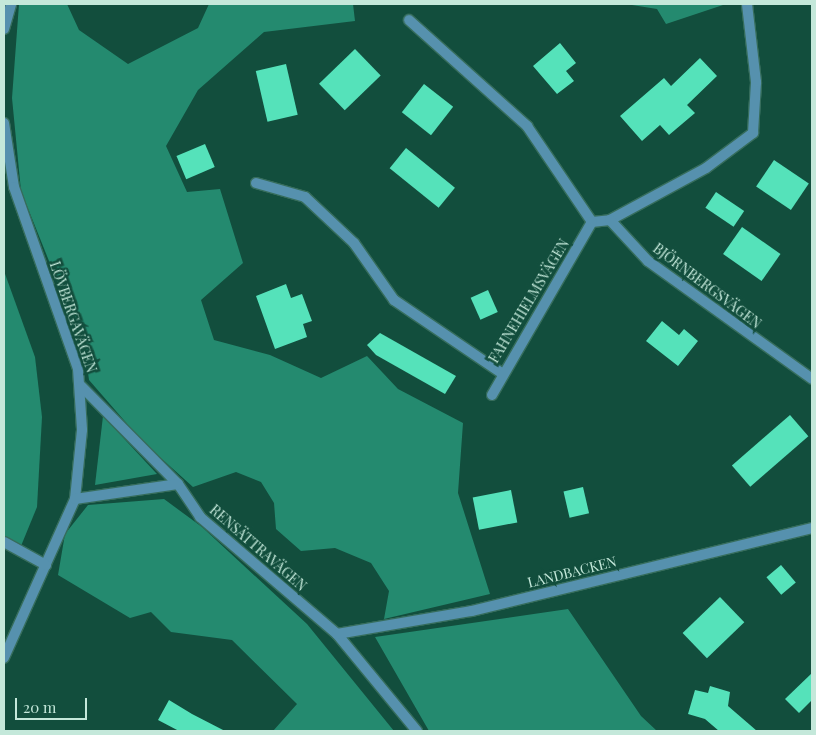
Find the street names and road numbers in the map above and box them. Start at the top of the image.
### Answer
street label: FAHNEHIELMSVÄGEN [485,236,573,366]
street label: BJÖRNBERGSVÄGEN [650,240,764,332]
street label: LÖVBERGAVÄGEN [46,259,100,375]
street label: RENSÄTTRAVÄGEN [206,501,310,595]
street label: LANDBACKEN [526,553,618,591]

